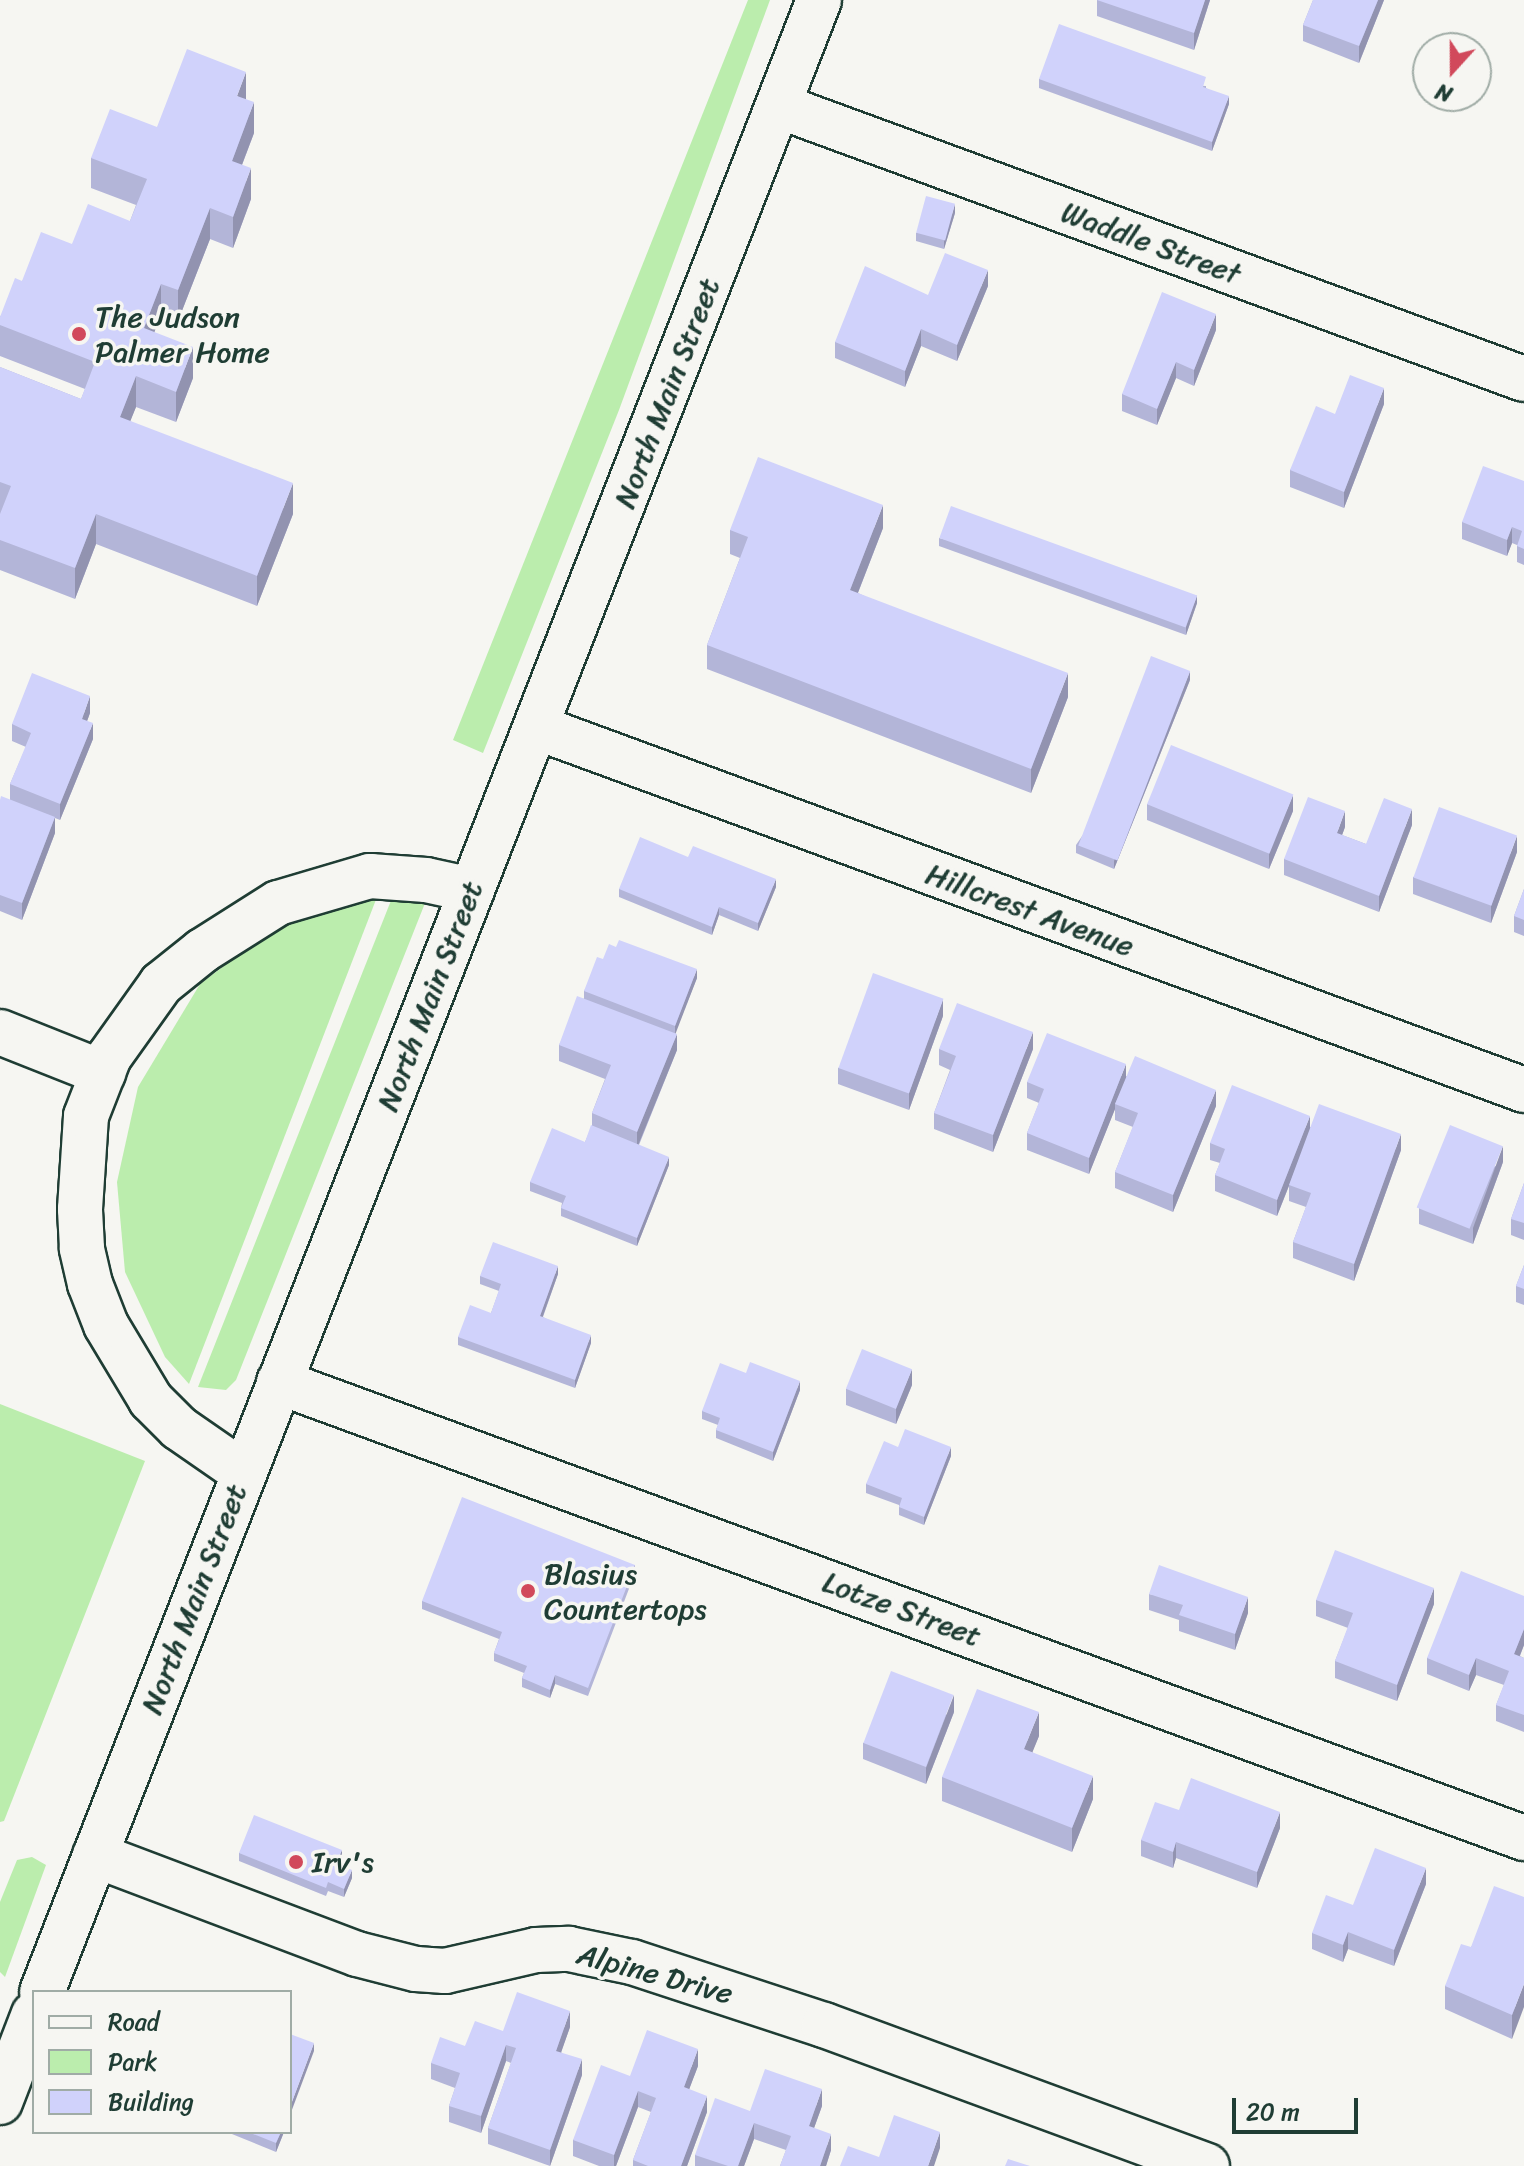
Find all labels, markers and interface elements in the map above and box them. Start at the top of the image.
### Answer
north arrow [1412,32,1492,112]
text: N [1430,72,1458,114]
street label: Waddle Street [1056,194,1246,292]
street label: North Main Street [606,273,728,513]
place label: The Judson Palmer Home [95,299,270,370]
marker: The Judson Palmer Home [70,325,88,343]
street label: Hillcrest Avenue [921,856,1139,964]
street label: North Main Street [369,876,491,1116]
street label: North Main Street [133,1479,255,1719]
place label: Blasius Countertops [544,1556,707,1626]
street label: Lotze Street [817,1564,987,1654]
marker: Blasius Countertops [519,1582,537,1600]
place label: Irv's [312,1844,374,1880]
marker: Irv's [287,1853,305,1871]
street label: Alpine Drive [573,1936,737,2012]
legend [32,1990,292,2134]
text: Road [108,2001,159,2043]
text: Park [108,2041,157,2083]
text: Building [108,2081,194,2123]
scale bar [1236,2082,1362,2132]
text: 20 m [1246,2091,1300,2133]

